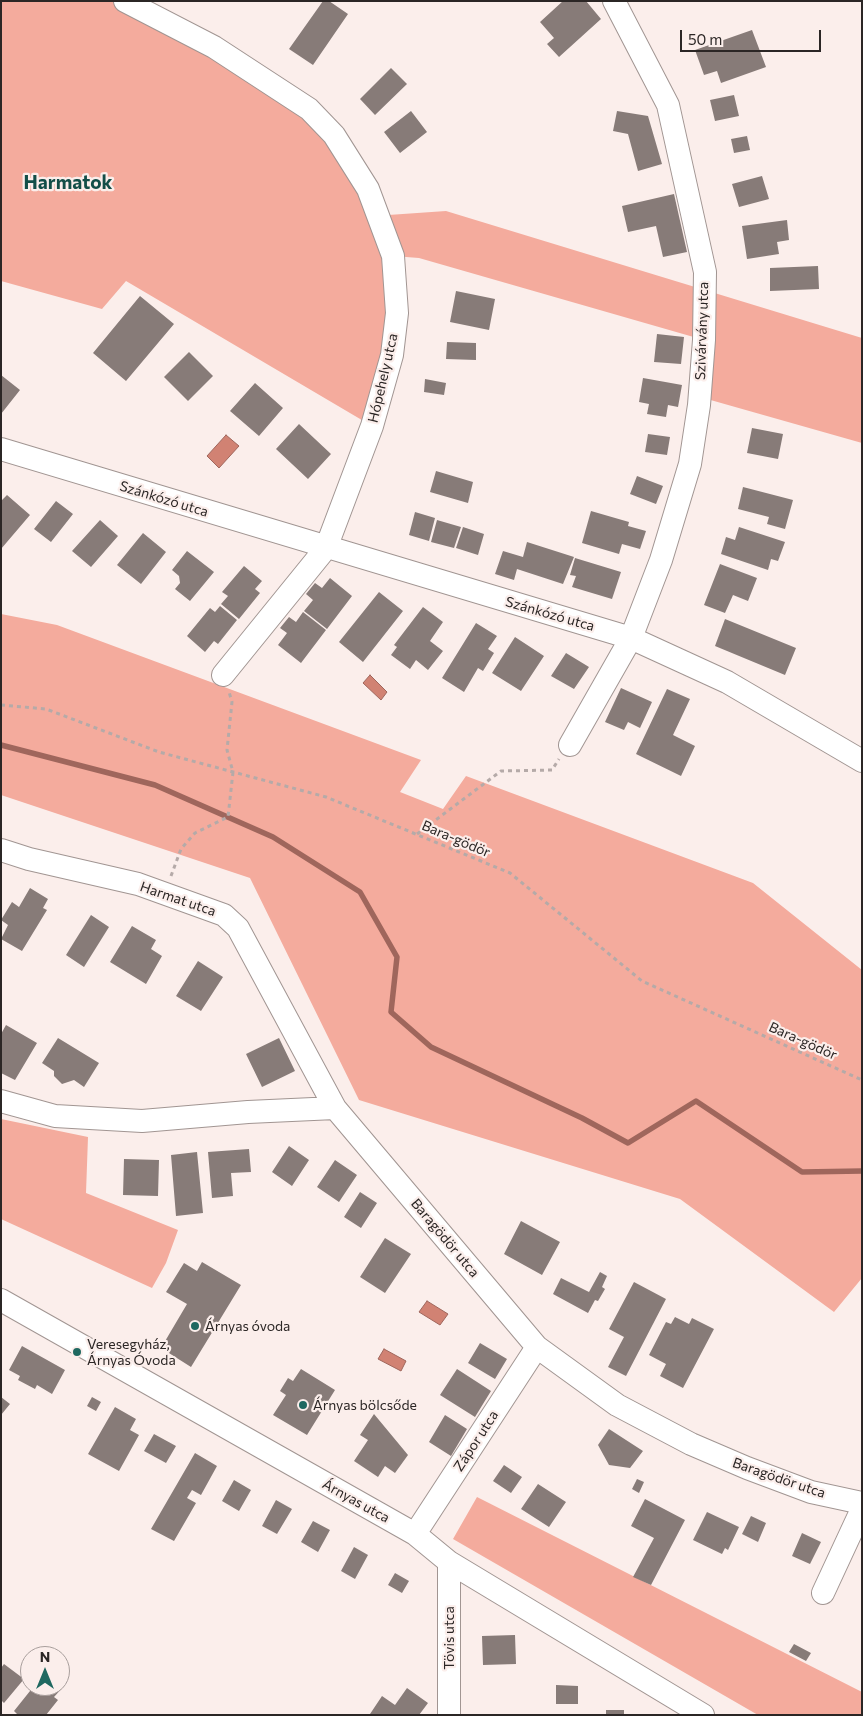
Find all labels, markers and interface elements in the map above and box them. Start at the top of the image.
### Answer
scale bar [683,20,824,52]
text: 50 m [688,30,722,48]
district label: Harmatok [24,172,112,194]
street label: Szivárvány utca [692,282,712,380]
street label: Hópehely utca [365,332,401,424]
street label: Szánkózó utca [118,478,210,520]
street label: Szánkózó utca [504,593,596,635]
street label: Bara-gödör [419,817,493,861]
street label: Harmat utca [138,878,218,920]
street label: Bara-gödör [766,1018,840,1064]
street label: Baragödör utca [407,1195,483,1281]
place label: Árnyas óvoda [205,1318,290,1334]
marker: Árnyas óvoda [189,1320,201,1332]
place label: Veresegyház, Árnyas Óvoda [87,1336,176,1368]
marker: Veresegyház, Árnyas Óvoda [71,1346,83,1358]
place label: Árnyas bölcsőde [313,1397,417,1413]
marker: Árnyas bölcsőde [297,1399,309,1411]
street label: Zápor utca [450,1407,502,1475]
street label: Baragödör utca [730,1454,828,1502]
street label: Árnyas utca [319,1476,393,1526]
street label: Tövis utca [441,1606,457,1670]
north arrow [20,1646,70,1696]
text: N [40,1648,50,1665]

